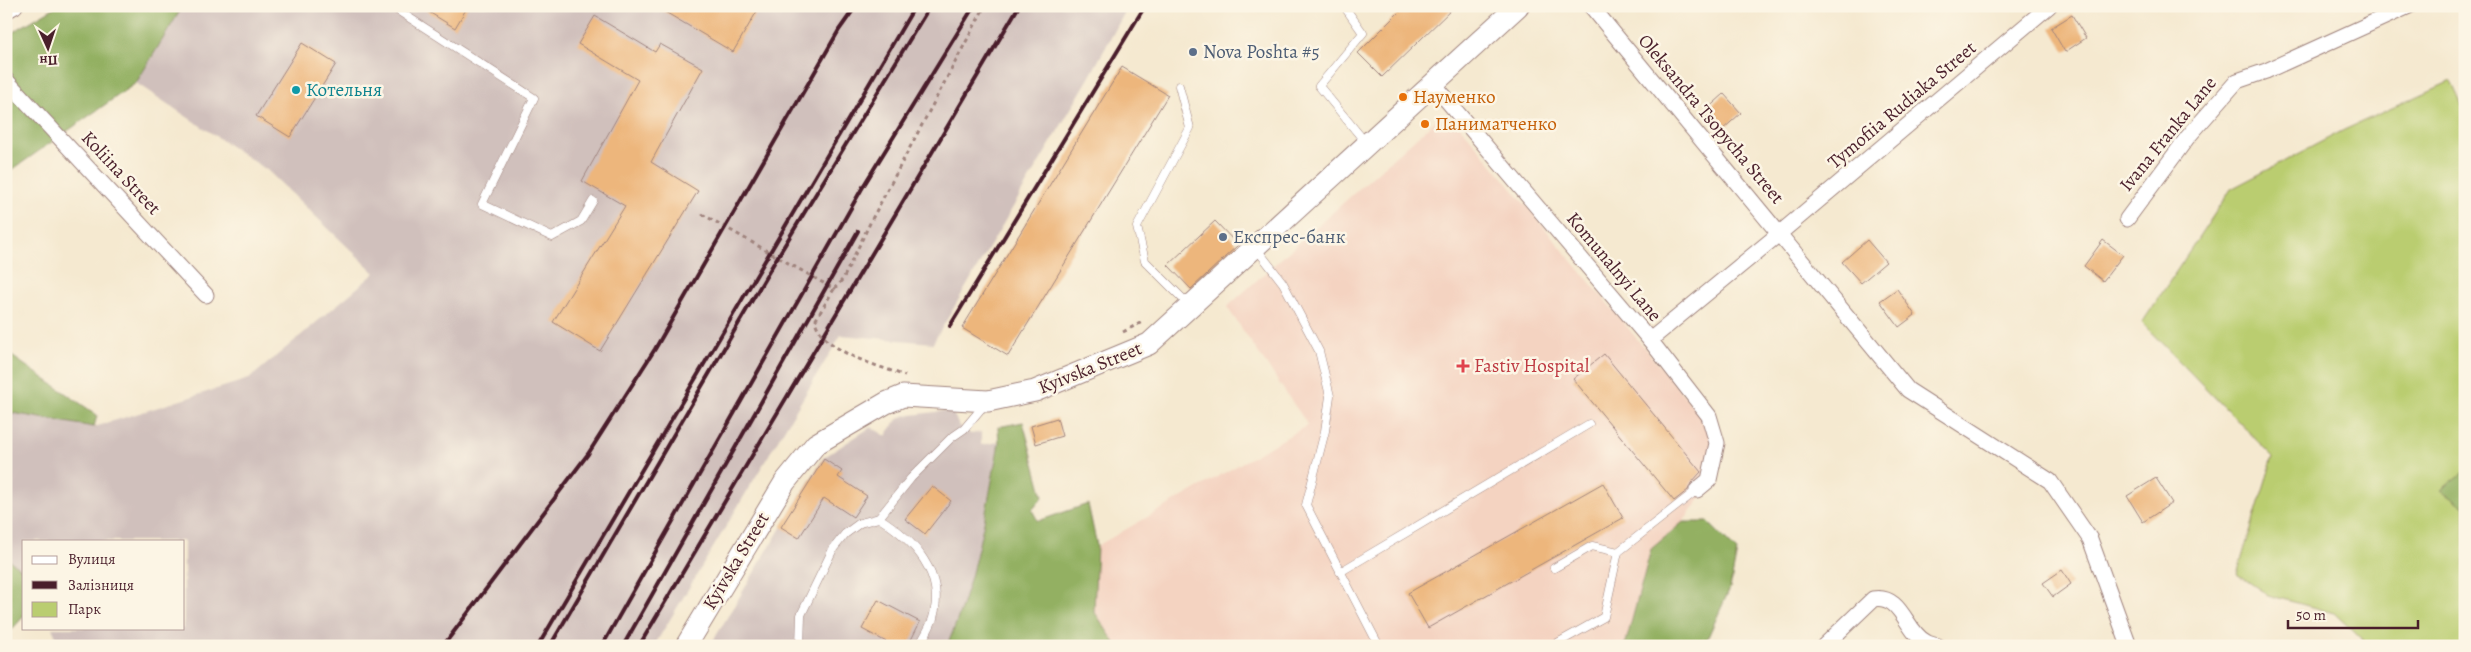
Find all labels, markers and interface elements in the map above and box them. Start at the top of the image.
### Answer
north arrow [22,22,72,72]
street label: Oleksandra Tsopycha Street [1632,28,1790,210]
street label: Tymofiia Rudiaka Street [1822,35,1982,175]
place label: Nova Poshta #5 [1203,39,1320,65]
marker: Nova Poshta #5 [1187,46,1199,58]
text: Пн [39,51,58,70]
street label: Ivana Franka Lane [2113,71,2223,197]
place label: Котельня [306,77,382,103]
marker: Котельня [290,84,302,96]
place label: Науменко [1413,84,1496,110]
marker: Науменко [1397,91,1409,103]
place label: Паниматченко [1435,111,1557,137]
marker: Паниматченко [1419,118,1431,130]
street label: Koliina Street [75,125,167,221]
street label: Komunalnyi Lane [1560,207,1668,327]
place label: Експрес-банк [1233,224,1346,250]
marker: Експрес-банк [1217,231,1229,243]
street label: Kyivska Street [1034,335,1146,401]
place label: Fastiv Hospital [1474,353,1590,379]
marker: Fastiv Hospital [1456,359,1470,373]
street label: Kyivska Street [697,507,775,615]
legend [22,540,185,630]
text: Вулиця [68,549,115,569]
text: Залізниця [68,575,134,595]
scale bar [2288,597,2418,629]
text: Парк [68,599,101,619]
text: 50 m [2296,605,2326,625]

